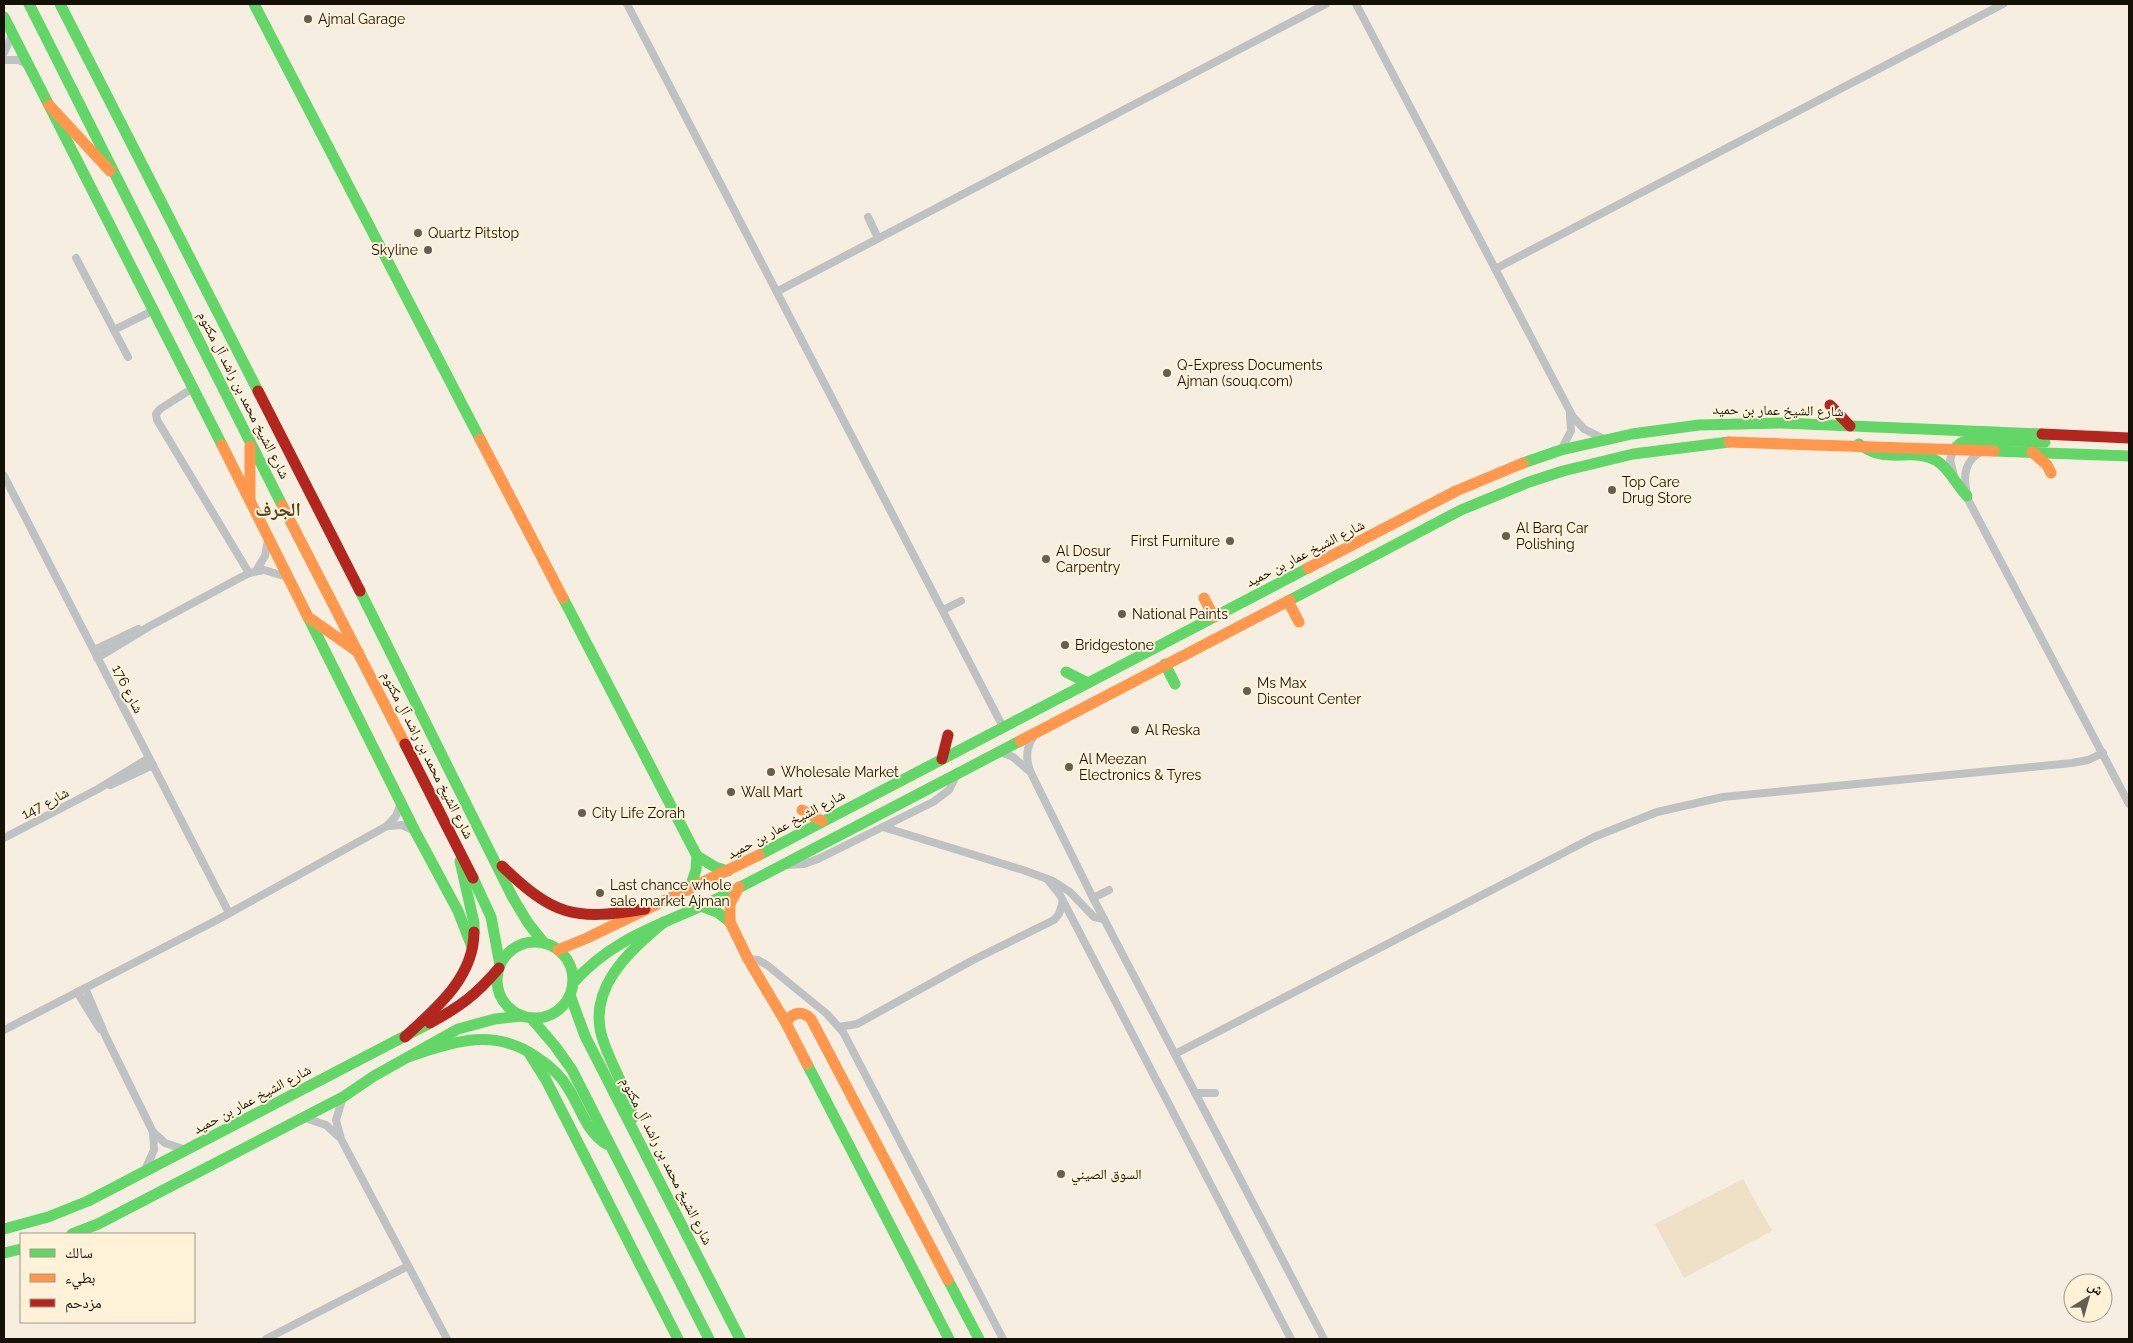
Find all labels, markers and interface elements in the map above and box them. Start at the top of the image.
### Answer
place label: Ajmal Garage [318,11,405,27]
marker: Ajmal Garage [302,13,314,25]
place label: Quartz Pitstop [428,225,520,241]
marker: Quartz Pitstop [412,227,424,239]
place label: Skyline [371,242,418,258]
marker: Skyline [422,244,434,256]
street label: شارع الشيخ محمد بن راشد آل مكتوم [193,309,293,482]
place label: Q-Express Documents Ajman (souq.com) [1177,357,1323,389]
marker: Q-Express Documents Ajman (souq.com) [1161,367,1173,379]
street label: شارع الشيخ عمار بن حميد [1712,401,1844,421]
place label: Top Care Drug Store [1622,474,1692,506]
marker: Top Care Drug Store [1606,484,1618,496]
district label: الجرف [255,498,301,520]
street label: شارع الشيخ عمار بن حميد [1243,516,1368,592]
place label: Al Barq Car Polishing [1516,520,1589,552]
marker: Al Barq Car Polishing [1500,530,1512,542]
place label: First Furniture [1131,533,1220,549]
marker: First Furniture [1224,535,1236,547]
place label: Al Dosur Carpentry [1056,543,1121,575]
marker: Al Dosur Carpentry [1040,553,1052,565]
place label: National Paints [1132,606,1228,622]
marker: National Paints [1116,608,1128,620]
place label: Bridgestone [1075,637,1154,653]
marker: Bridgestone [1059,639,1071,651]
street label: شارع 176 [107,662,147,717]
street label: شارع الشيخ محمد بن راشد آل مكتوم [377,669,477,842]
place label: Ms Max Discount Center [1257,675,1361,707]
marker: Ms Max Discount Center [1241,685,1253,697]
place label: Al Reska [1145,722,1200,738]
marker: Al Reska [1129,724,1141,736]
place label: Al Meezan Electronics & Tyres [1079,751,1202,783]
marker: Al Meezan Electronics & Tyres [1063,761,1075,773]
place label: Wholesale Market [781,764,899,780]
marker: Wholesale Market [765,766,777,778]
street label: شارع 147 [19,784,72,824]
place label: Wall Mart [741,784,803,800]
street label: شارع الشيخ عمار بن حميد [724,786,849,864]
marker: Wall Mart [725,786,737,798]
place label: City Life Zorah [592,805,685,821]
marker: City Life Zorah [576,807,588,819]
place label: Last chance whole sale market Ajman [610,877,731,909]
marker: Last chance whole sale market Ajman [594,887,606,899]
street label: شارع الشيخ عمار بن حميد [190,1061,315,1139]
street label: شارع الشيخ محمد بن راشد آل مكتوم [616,1075,716,1248]
place label: السوق الصيني [1071,1166,1142,1186]
marker: السوق الصيني [1055,1168,1067,1180]
legend [20,1233,195,1323]
text: سالك [65,1244,93,1262]
text: بطيء [65,1269,95,1290]
north arrow [2063,1273,2113,1323]
text: ش [2084,1277,2107,1299]
text: مزدحم [65,1294,102,1313]

